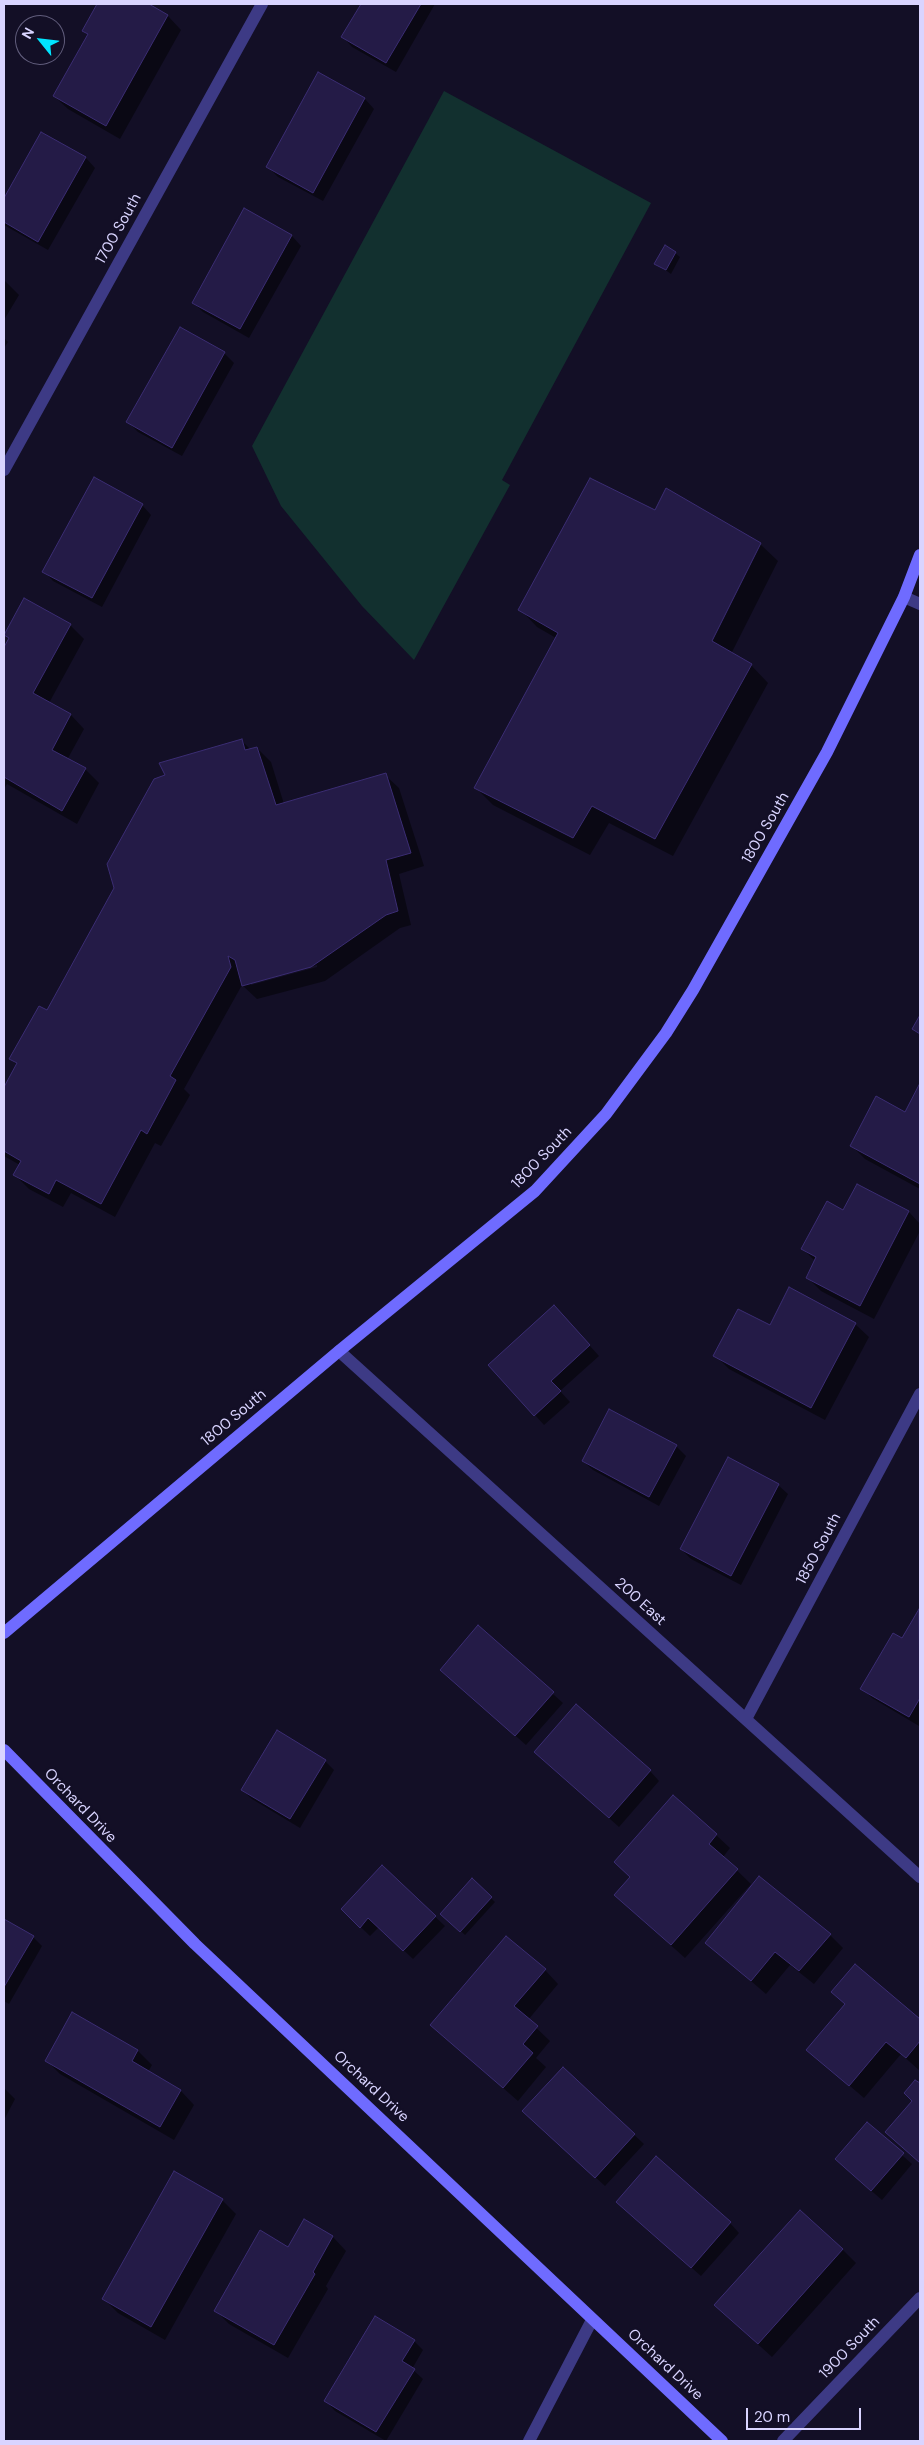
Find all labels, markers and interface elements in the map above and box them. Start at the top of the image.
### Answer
north arrow [15,15,65,65]
text: N [17,24,38,42]
street label: 1700 South [92,191,146,267]
street label: 1800 South [738,789,794,867]
street label: 1800 South [508,1123,576,1193]
street label: 1800 South [198,1386,270,1450]
street label: 1850 South [793,1510,845,1588]
street label: 200 East [611,1574,669,1630]
street label: Orchard Drive [40,1765,120,1847]
street label: Orchard Drive [330,2048,412,2126]
street label: 1900 South [816,2313,884,2383]
street label: Orchard Drive [624,2326,706,2404]
scale bar [749,2398,864,2430]
text: 20 m [754,2407,790,2427]

